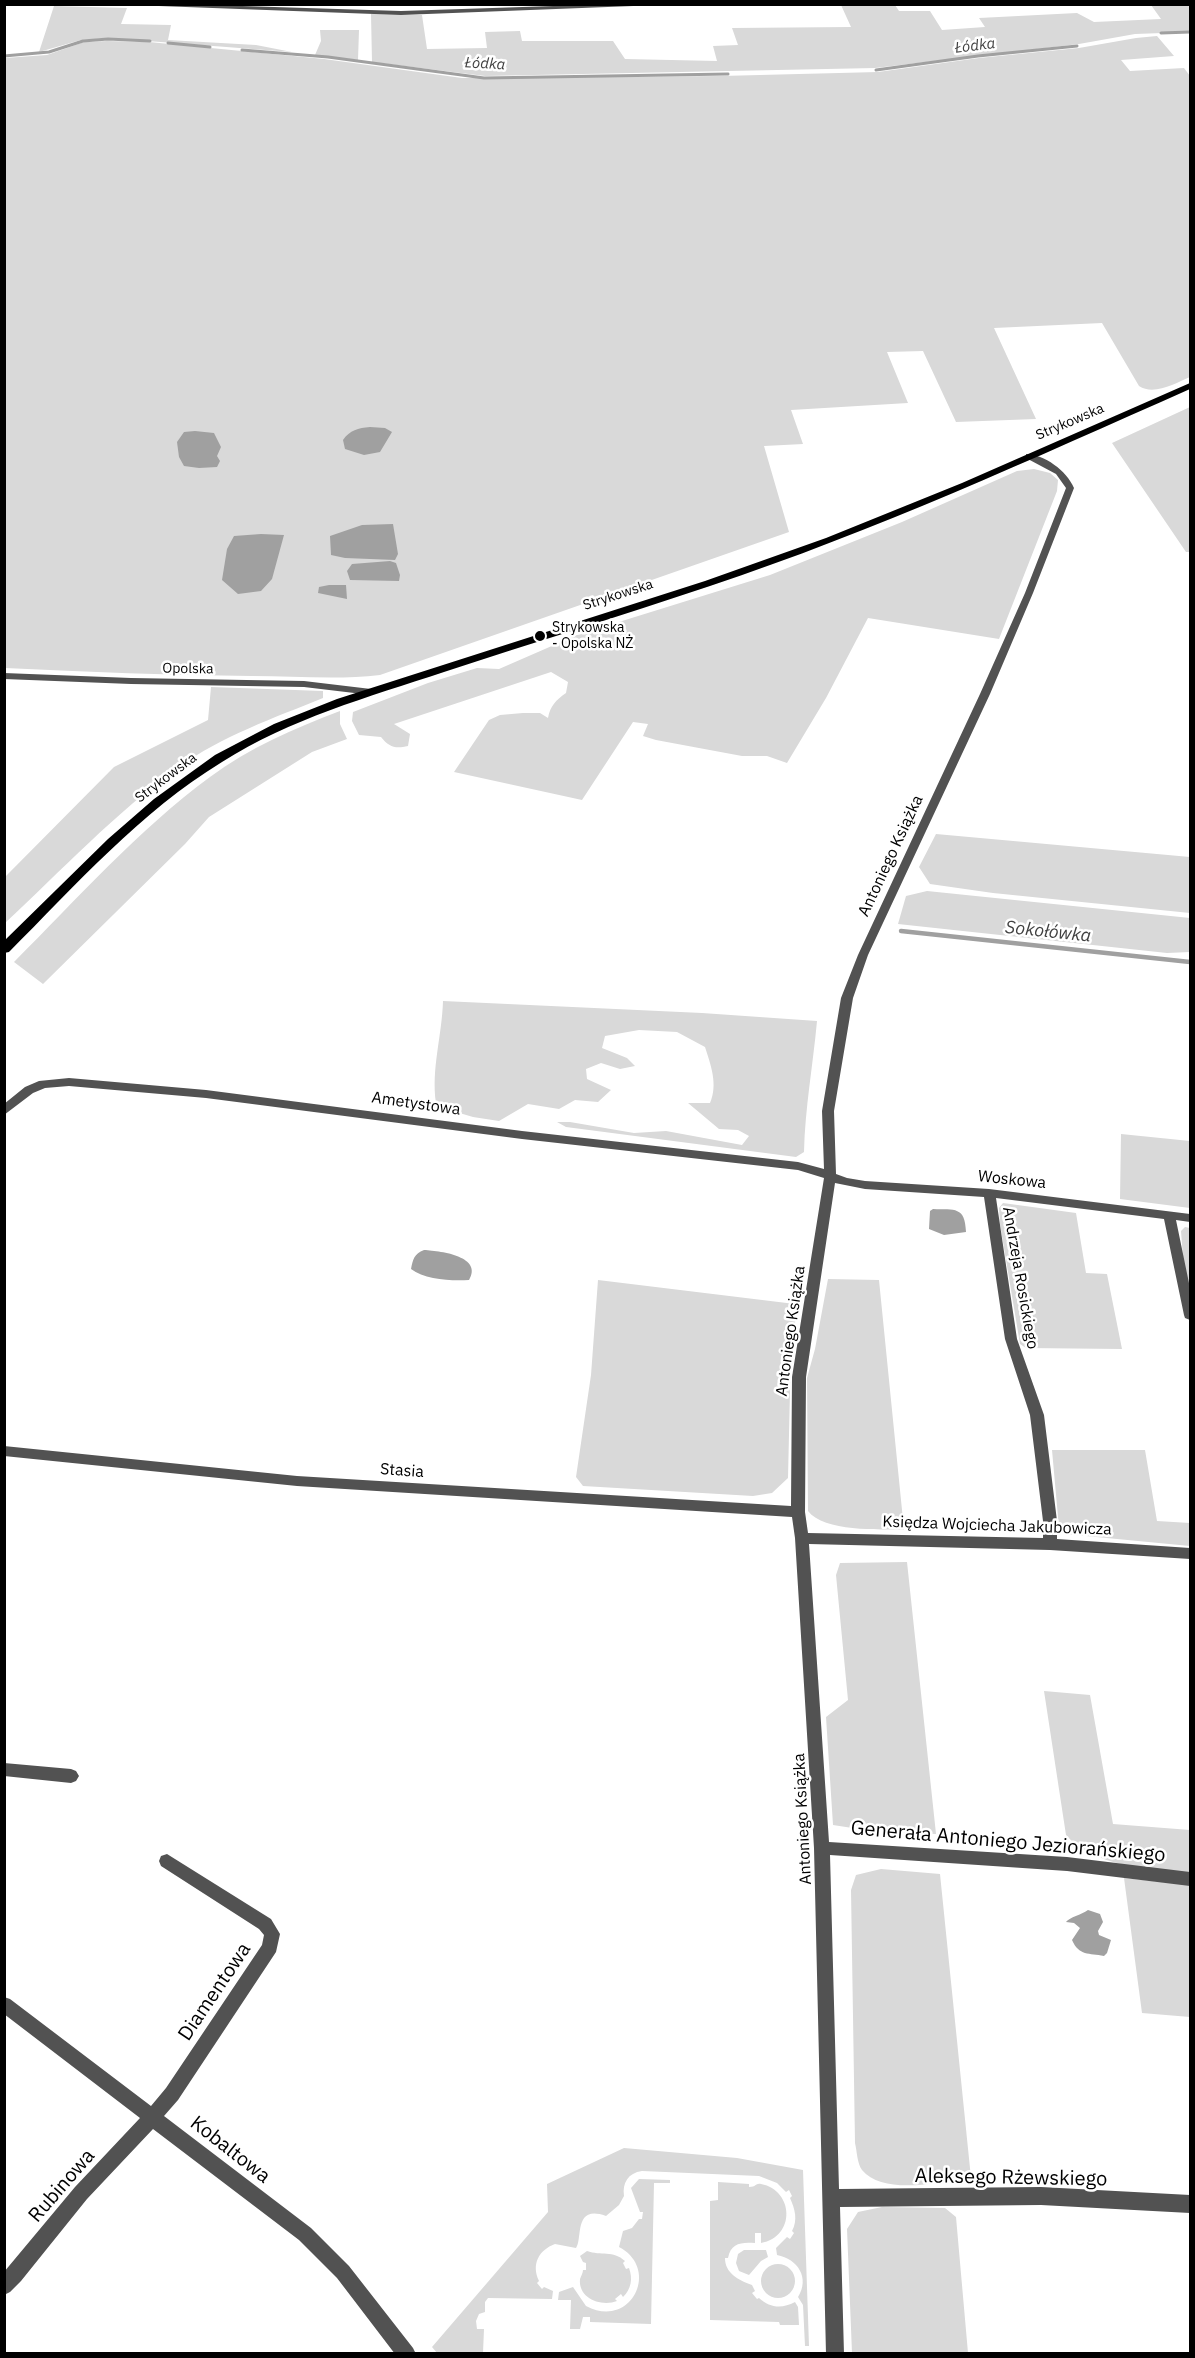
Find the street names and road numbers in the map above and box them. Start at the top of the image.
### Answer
street label: Strykowska [1033,400,1107,444]
street label: Strykowska [581,576,655,614]
street label: Opolska [162,660,214,678]
street label: Strykowska [132,749,200,807]
street label: Antoniego Książka [854,792,928,920]
street label: Ametystowa [370,1088,462,1120]
street label: Woskowa [977,1167,1047,1193]
street label: Andrzeja Rosickiego [998,1205,1042,1351]
street label: Antoniego Książka [772,1264,810,1398]
street label: Stasia [379,1460,425,1482]
street label: Księdza Wojciecha Jakubowicza [882,1512,1112,1540]
street label: Antoniego Książka [790,1753,816,1885]
street label: Generała Antoniego Jeziorańskiego [850,1816,1166,1868]
street label: Diamentowa [174,1939,256,2045]
street label: Kobaltowa [185,2111,275,2189]
street label: Rubinowa [24,2145,100,2227]
street label: Aleksego Rżewskiego [914,2164,1108,2192]

